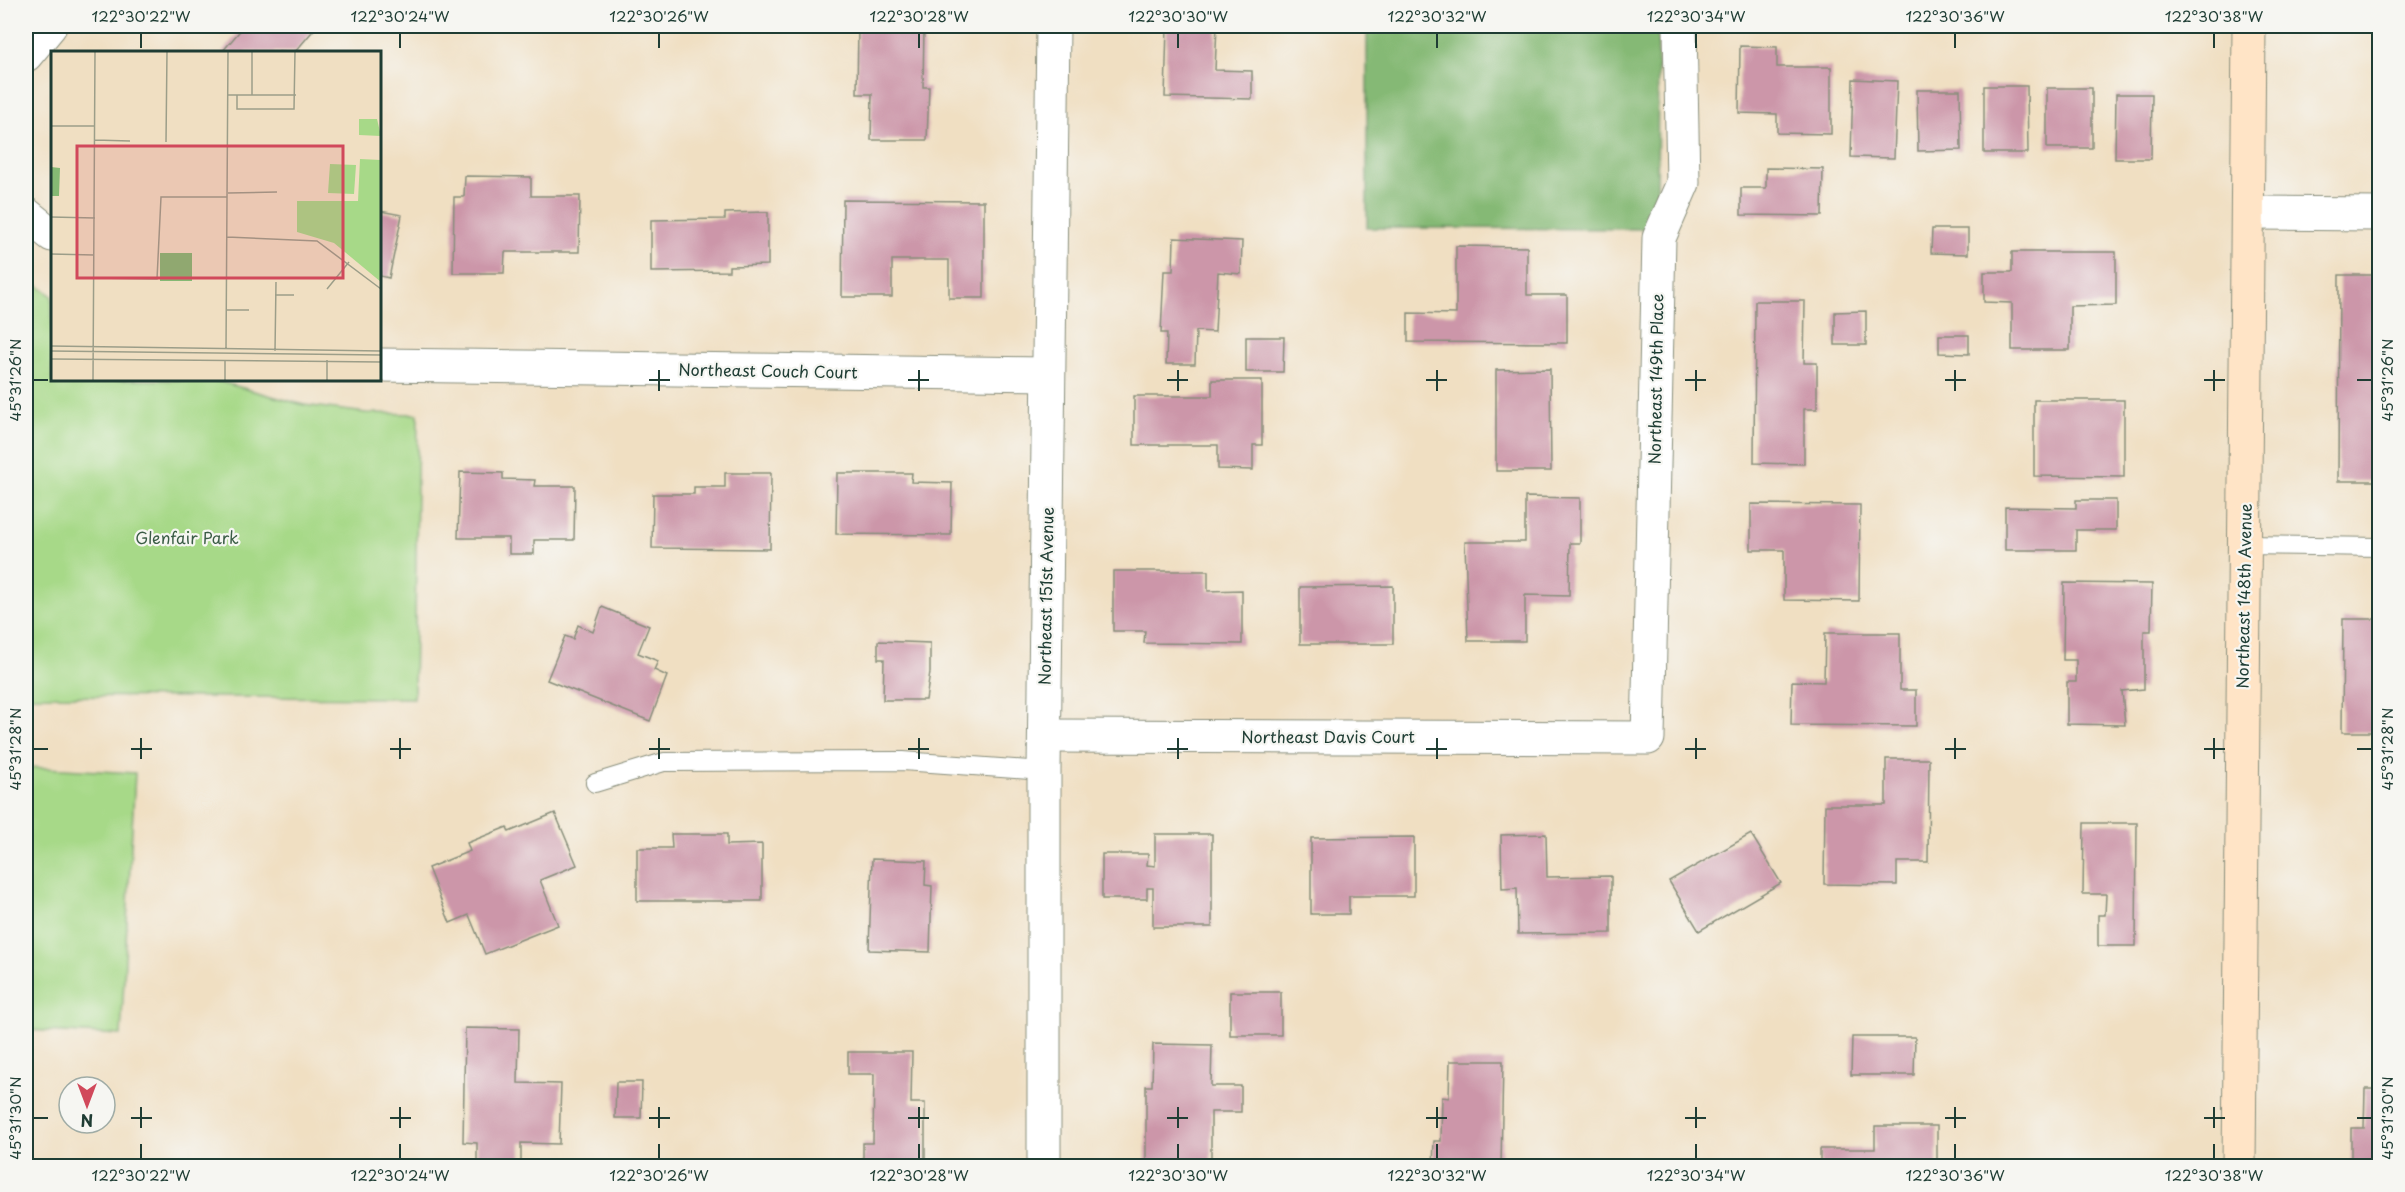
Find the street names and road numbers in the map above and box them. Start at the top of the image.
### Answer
street label: Northeast 149th Place [1642,293,1668,465]
street label: Northeast Couch Court [678,356,858,384]
street label: Northeast 148th Avenue [2229,503,2257,689]
street label: Northeast 151st Avenue [1031,506,1059,685]
street label: Northeast Davis Court [1241,724,1415,748]

